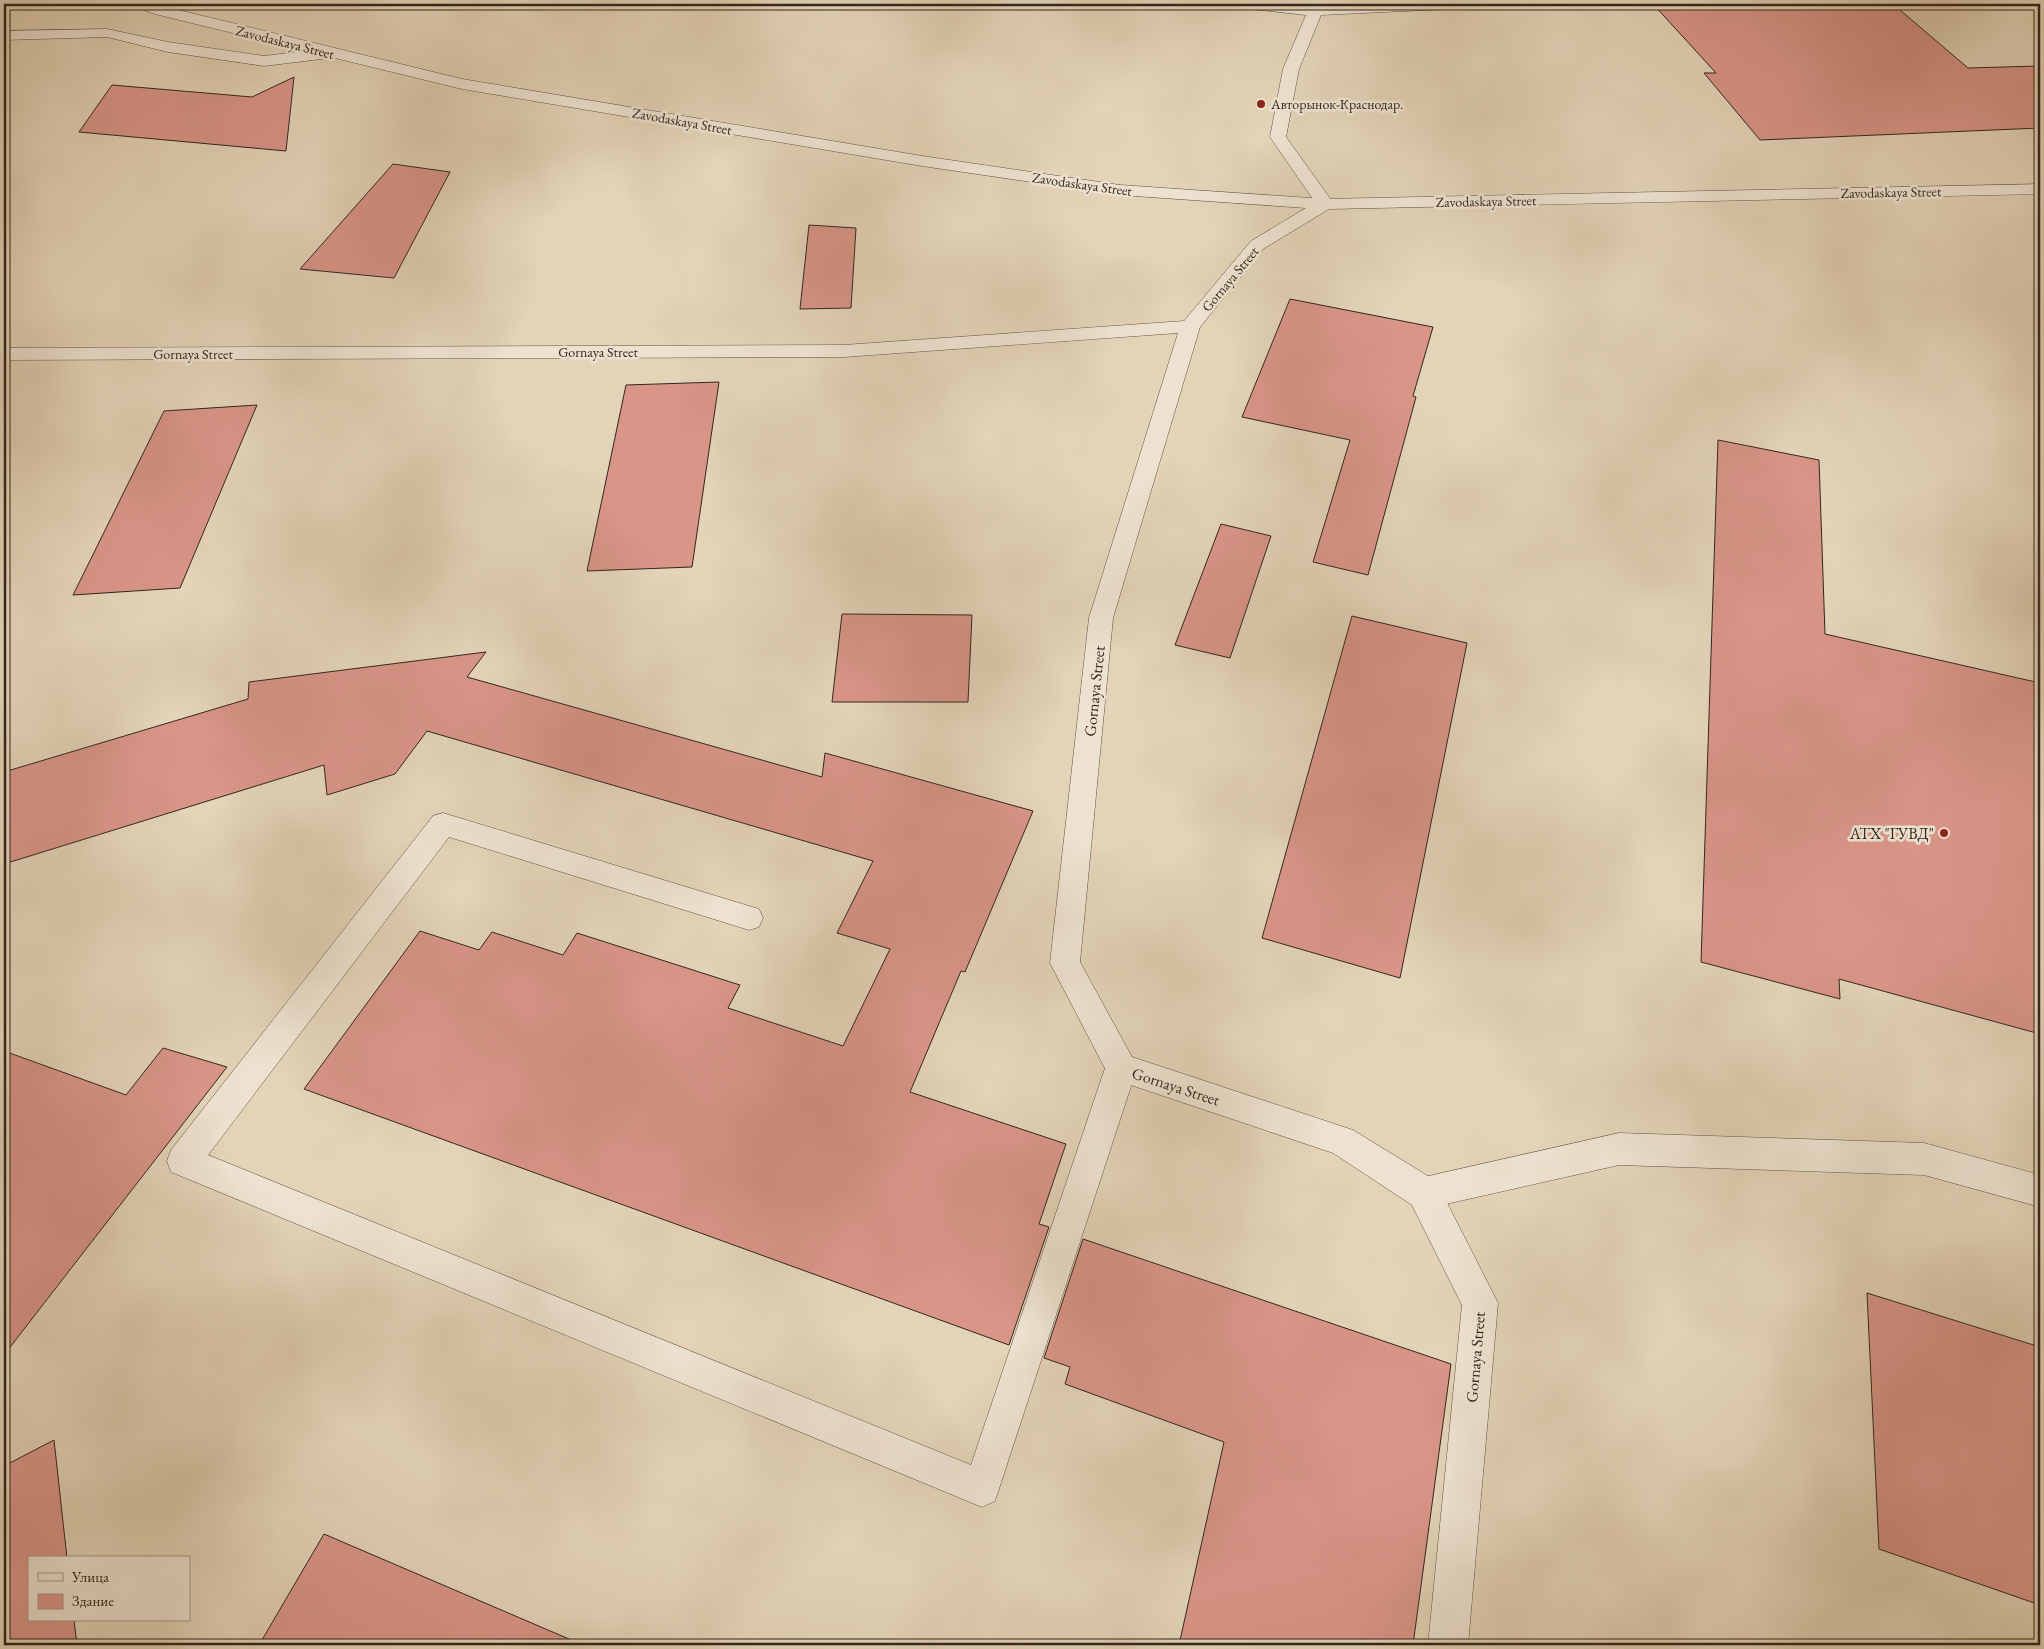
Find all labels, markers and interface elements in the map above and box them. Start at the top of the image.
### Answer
street label: Zavodaskaya Street [234,21,337,63]
place label: Авторынок-Краснодар. [1270,95,1403,113]
marker: Авторынок-Краснодар. [1255,98,1267,110]
street label: Zavodaskaya Street [631,103,734,139]
street label: Zavodaskaya Street [1031,168,1134,200]
street label: Zavodaskaya Street [1840,182,1942,202]
street label: Zavodaskaya Street [1435,191,1537,211]
street label: Gornaya Street [1197,242,1263,315]
street label: Gornaya Street [558,343,638,361]
street label: Gornaya Street [153,345,233,363]
street label: Gornaya Street [1079,645,1110,737]
place label: АТХ "ГУВД" [1849,823,1934,844]
marker: АТХ "ГУВД" [1938,827,1950,839]
street label: Gornaya Street [1129,1062,1222,1111]
street label: Gornaya Street [1461,1311,1490,1403]
legend [28,1556,190,1622]
text: Улица [71,1567,109,1586]
text: Здание [72,1591,114,1610]

